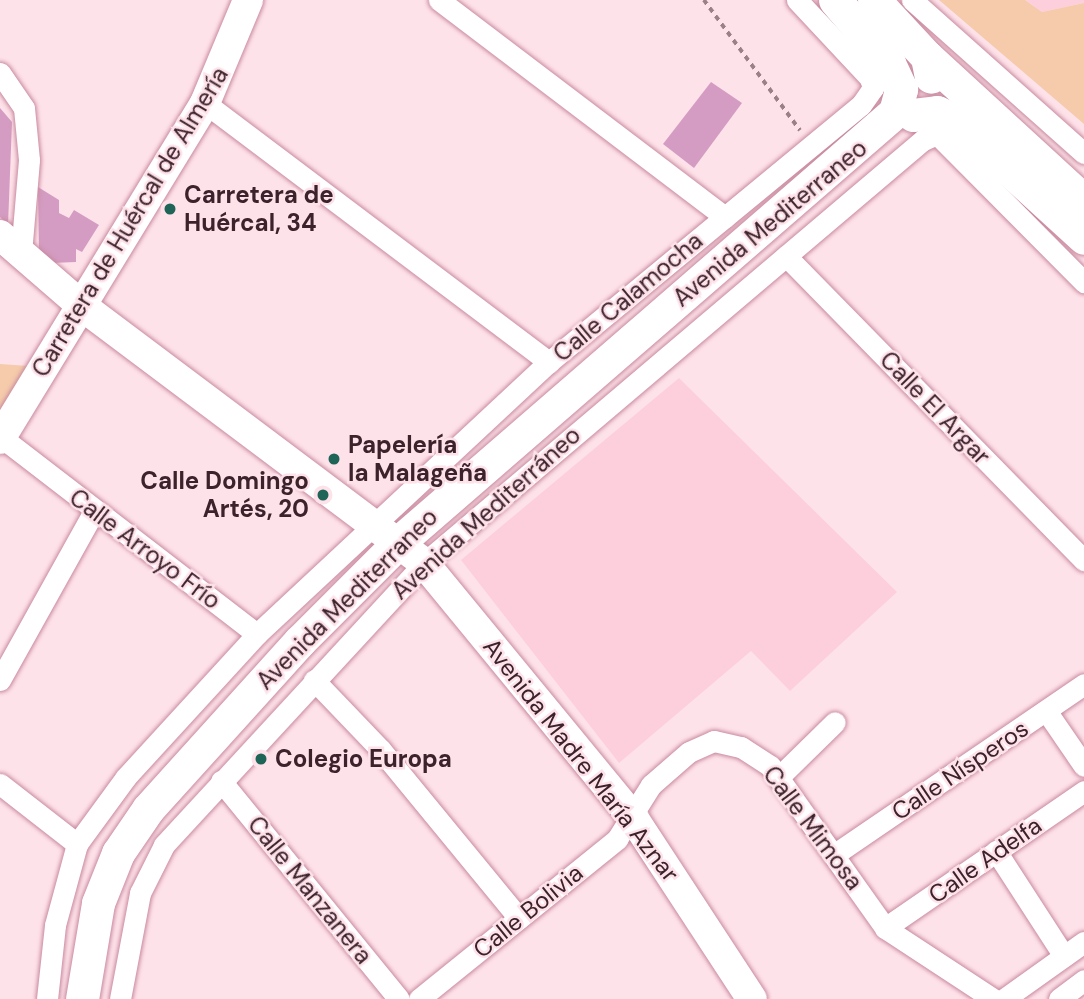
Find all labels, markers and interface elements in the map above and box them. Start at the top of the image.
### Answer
street label: Carretera de Huércal de Almería [26,62,234,382]
street label: Avenida Mediterraneo [667,133,873,313]
place label: Carretera de Huércal, 34 [184,181,334,237]
marker: Carretera de Huércal, 34 [162,201,178,217]
street label: Calle Calamocha [548,226,708,368]
street label: Calle El Argar [874,345,996,471]
street label: Avenida Mediterráneo [386,421,586,605]
place label: Papelería la Malageña [348,431,487,487]
marker: Papelería la Malageña [326,451,342,467]
place label: Calle Domingo Artés, 20 [140,467,309,523]
street label: Calle Arroyo Frío [64,483,226,615]
marker: Calle Domingo Artés, 20 [315,487,331,503]
street label: Avenida Mediterraneo [250,502,444,696]
street label: Avenida Madre María Aznar [477,633,685,887]
street label: Calle Nísperos [886,714,1034,826]
place label: Colegio Europa [275,745,452,773]
marker: Colegio Europa [253,751,269,767]
street label: Calle Mimosa [757,760,869,896]
street label: Calle Manzanera [242,810,378,970]
street label: Calle Adelfa [923,811,1047,909]
street label: Calle Bolivia [468,858,588,964]

